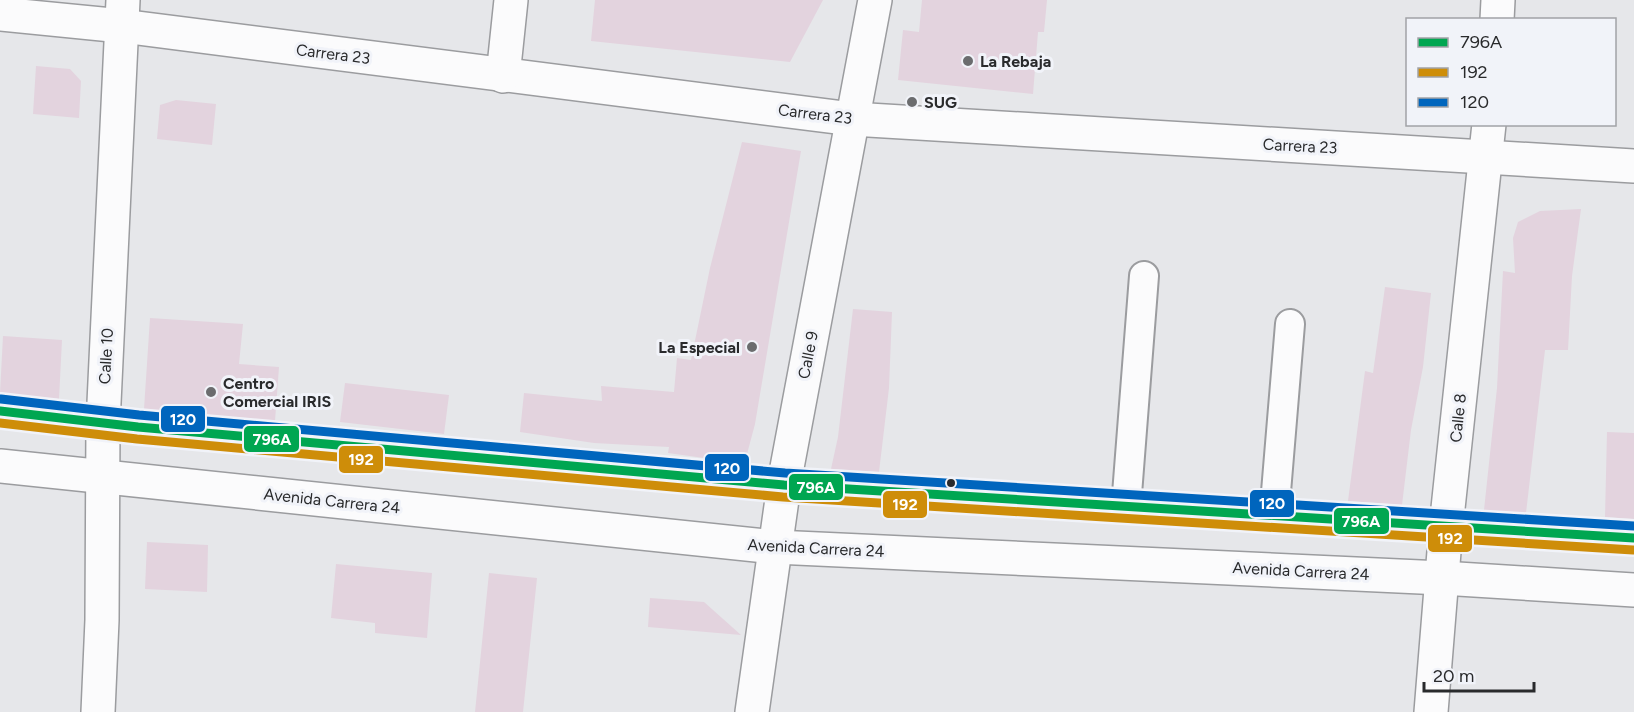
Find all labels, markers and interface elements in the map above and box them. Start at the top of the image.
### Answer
legend [1406,18,1616,126]
text: 796A [1460,31,1502,53]
street label: Carrera 23 [295,40,371,68]
place label: La Rebaja [980,52,1051,71]
marker: La Rebaja [961,54,975,68]
text: 192 [1460,61,1488,83]
text: 120 [1460,91,1489,113]
place label: SUG [924,93,957,112]
marker: SUG [905,95,919,109]
street label: Carrera 23 [777,100,853,128]
street label: Carrera 23 [1262,135,1338,157]
street label: Calle 10 [95,327,117,385]
street label: Calle 9 [794,329,822,381]
place label: La Especial [658,338,740,357]
marker: La Especial [745,340,759,354]
place label: Centro Comercial IRIS [223,374,332,411]
marker: Centro Comercial IRIS [204,385,218,399]
street label: Calle 8 [1446,393,1470,443]
line badge: 120 [160,405,206,433]
text: 120 [170,410,196,429]
line badge: 796A [243,425,300,453]
text: 796A [253,430,292,449]
line badge: 192 [338,445,384,474]
text: 192 [348,450,374,469]
line badge: 120 [704,453,750,482]
text: 120 [714,459,740,478]
line badge: 796A [788,473,844,501]
unlabelled marker [945,477,957,489]
text: 796A [797,478,836,497]
street label: Avenida Carrera 24 [263,484,401,518]
line badge: 120 [1249,489,1295,518]
line badge: 192 [882,490,928,519]
text: 120 [1259,494,1285,513]
text: 192 [892,495,918,514]
line badge: 796A [1333,507,1390,535]
text: 796A [1342,512,1381,531]
line badge: 192 [1427,524,1473,553]
text: 192 [1437,529,1463,548]
street label: Avenida Carrera 24 [747,535,885,561]
street label: Avenida Carrera 24 [1232,558,1370,584]
scale bar [1424,655,1534,693]
text: 20 m [1433,665,1474,687]

